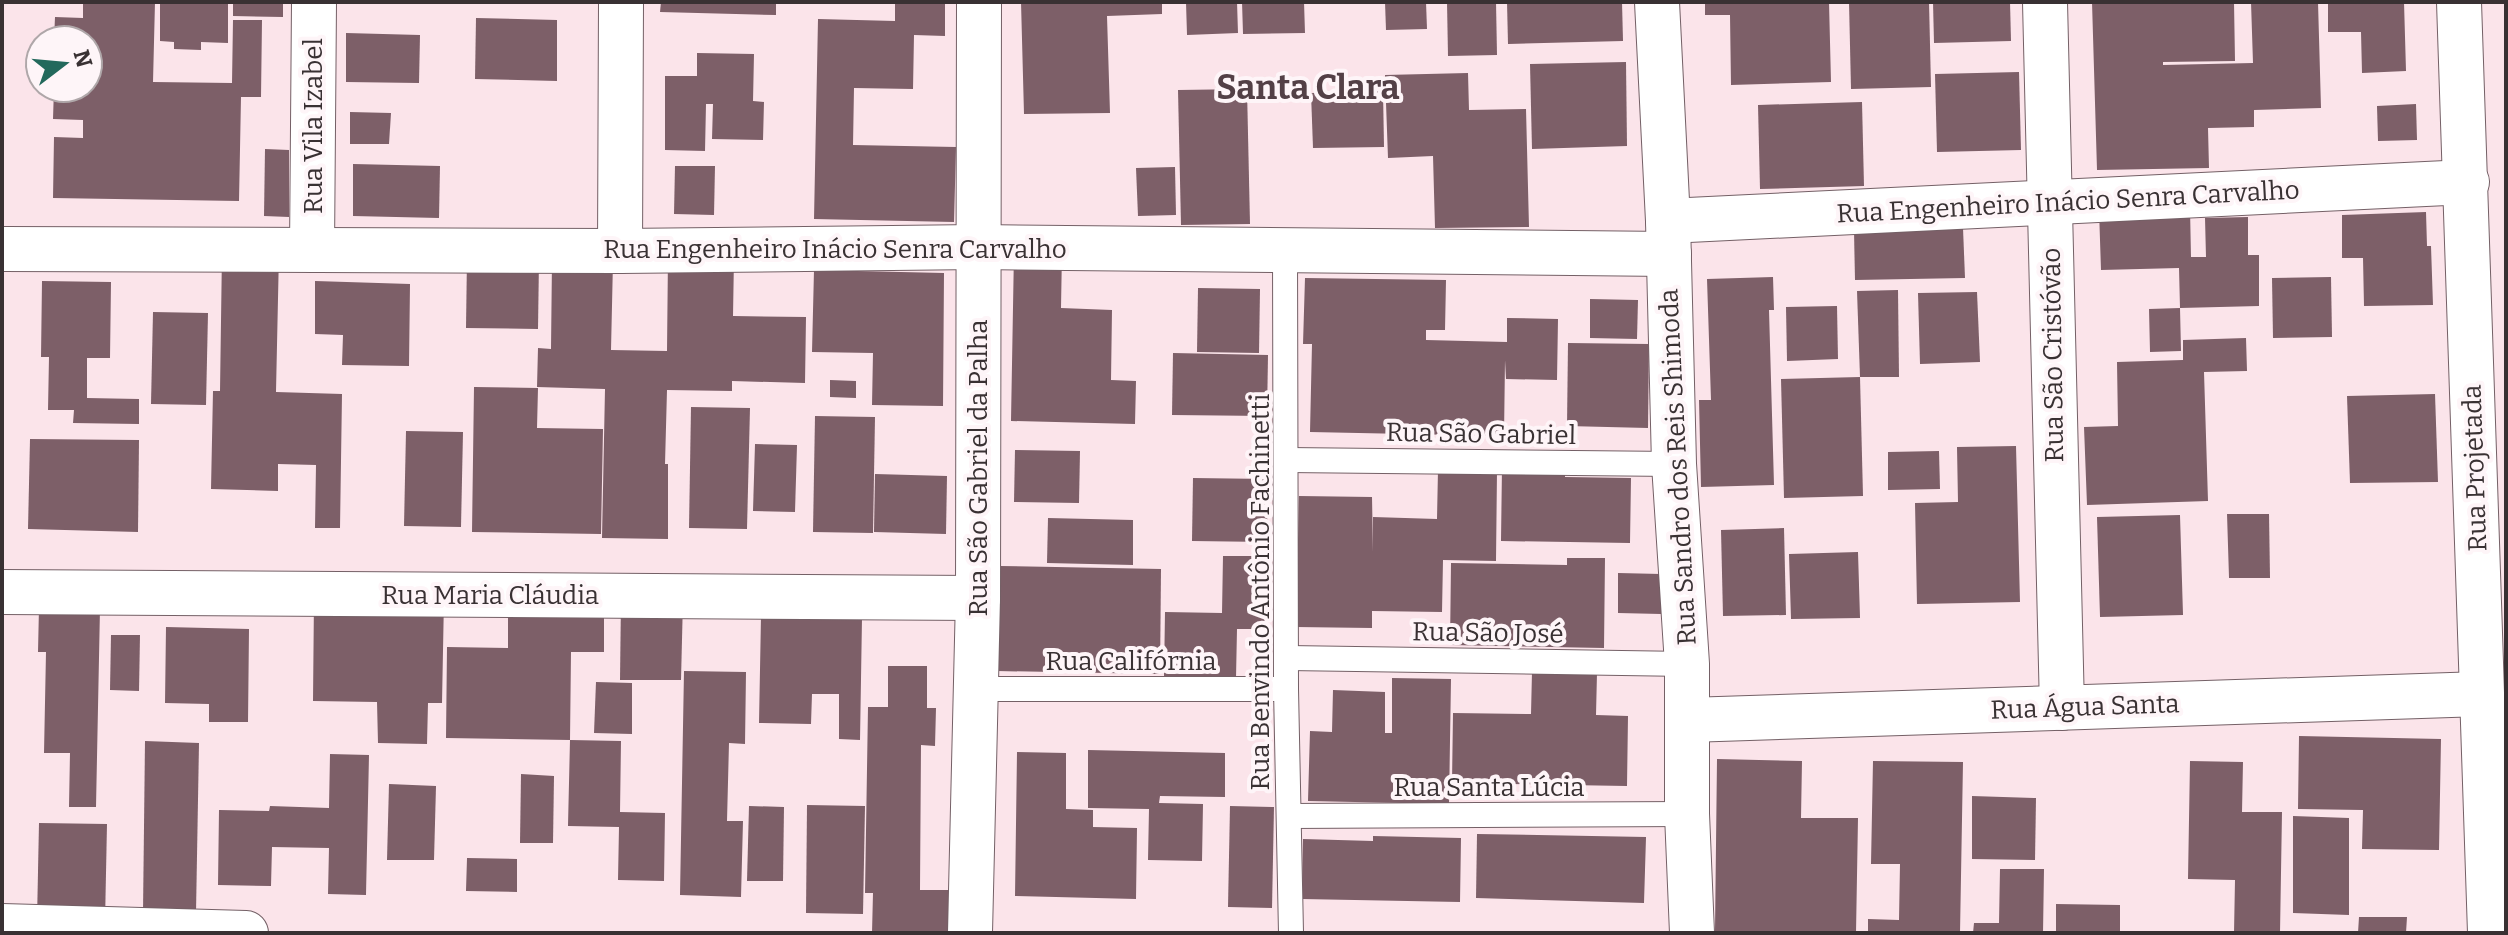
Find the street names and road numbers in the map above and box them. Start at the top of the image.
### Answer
street label: Rua Vila Izabel [298,38,329,214]
street label: Rua Engenheiro Inácio Senra Carvalho [1836,174,2300,230]
street label: Rua Engenheiro Inácio Senra Carvalho [603,234,1067,265]
street label: Rua São Cristóvão [2036,247,2070,463]
street label: Rua Sandro dos Reis Shimoda [1653,288,1703,646]
street label: Rua São Gabriel da Palha [963,320,994,616]
street label: Rua Projetada [2457,384,2493,552]
street label: Rua Benvindo Antônio Fachinetti [1245,393,1276,790]
street label: Rua São Gabriel [1386,417,1576,451]
street label: Rua Maria Cláudia [381,580,599,611]
street label: Rua São José [1412,616,1564,650]
street label: Rua Califórnia [1046,646,1216,677]
street label: Rua Água Santa [1990,688,2180,726]
street label: Rua Santa Lúcia [1393,772,1585,803]

